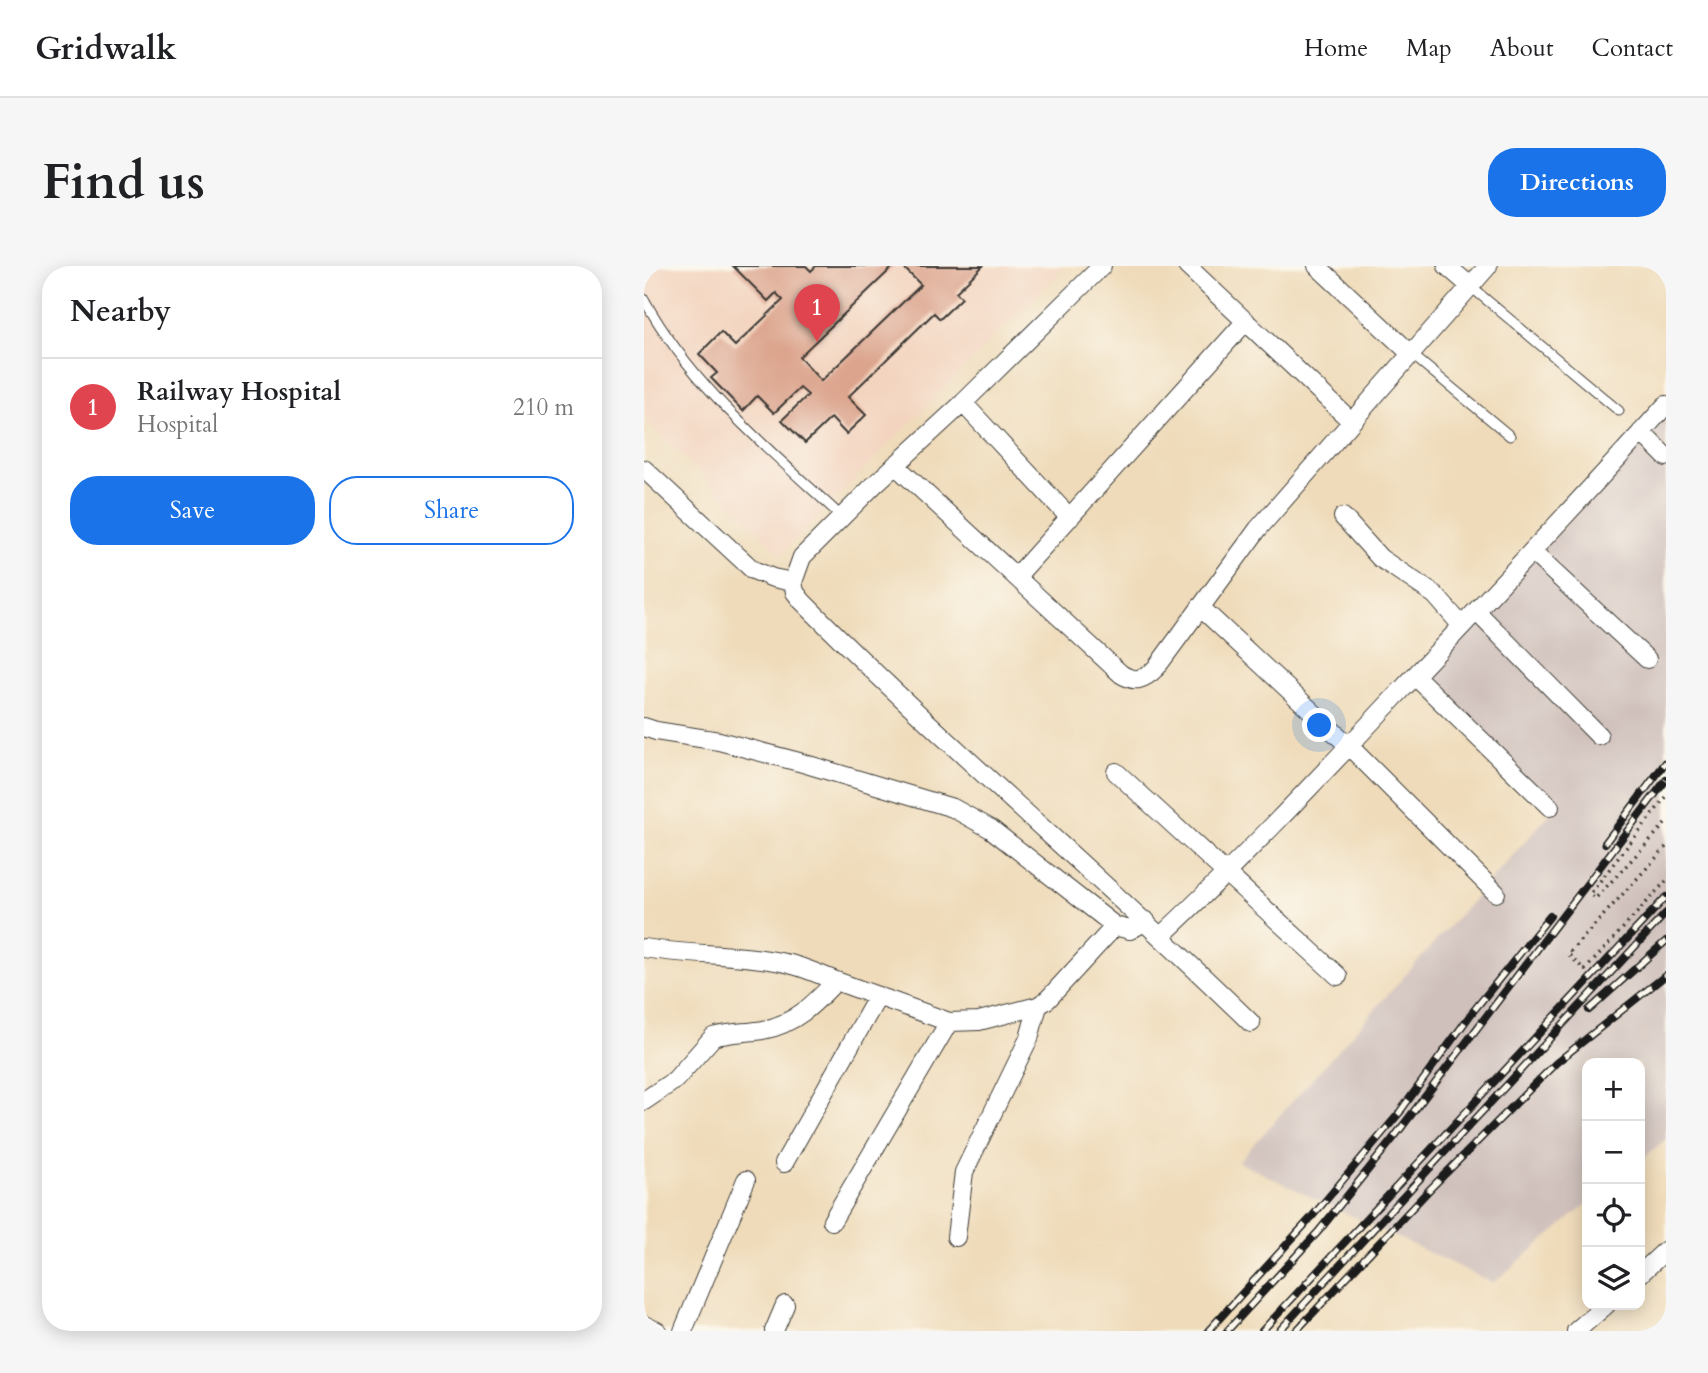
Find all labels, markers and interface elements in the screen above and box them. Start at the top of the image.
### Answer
text: Gridwalk [35,26,177,71]
text: Home [1304,32,1368,65]
text: Map [1406,32,1452,65]
text: About [1490,32,1554,65]
text: Contact [1592,32,1673,65]
button: Directions [1488,148,1666,217]
text: Find us [42,149,205,216]
pin: 1 [794,284,840,342]
text: Nearby [70,291,171,332]
text: Railway Hospital [137,374,341,409]
text: 1 [87,392,99,423]
text: 210 m [513,392,574,423]
text: Hospital [137,409,218,440]
button: Save [70,476,315,545]
button: Share [329,476,574,545]
your location [1302,708,1336,742]
map controls [1582,1058,1645,1310]
button: + [1582,1058,1645,1121]
button: − [1582,1121,1645,1184]
button: locate [1582,1184,1645,1247]
button: layers [1582,1247,1645,1310]

